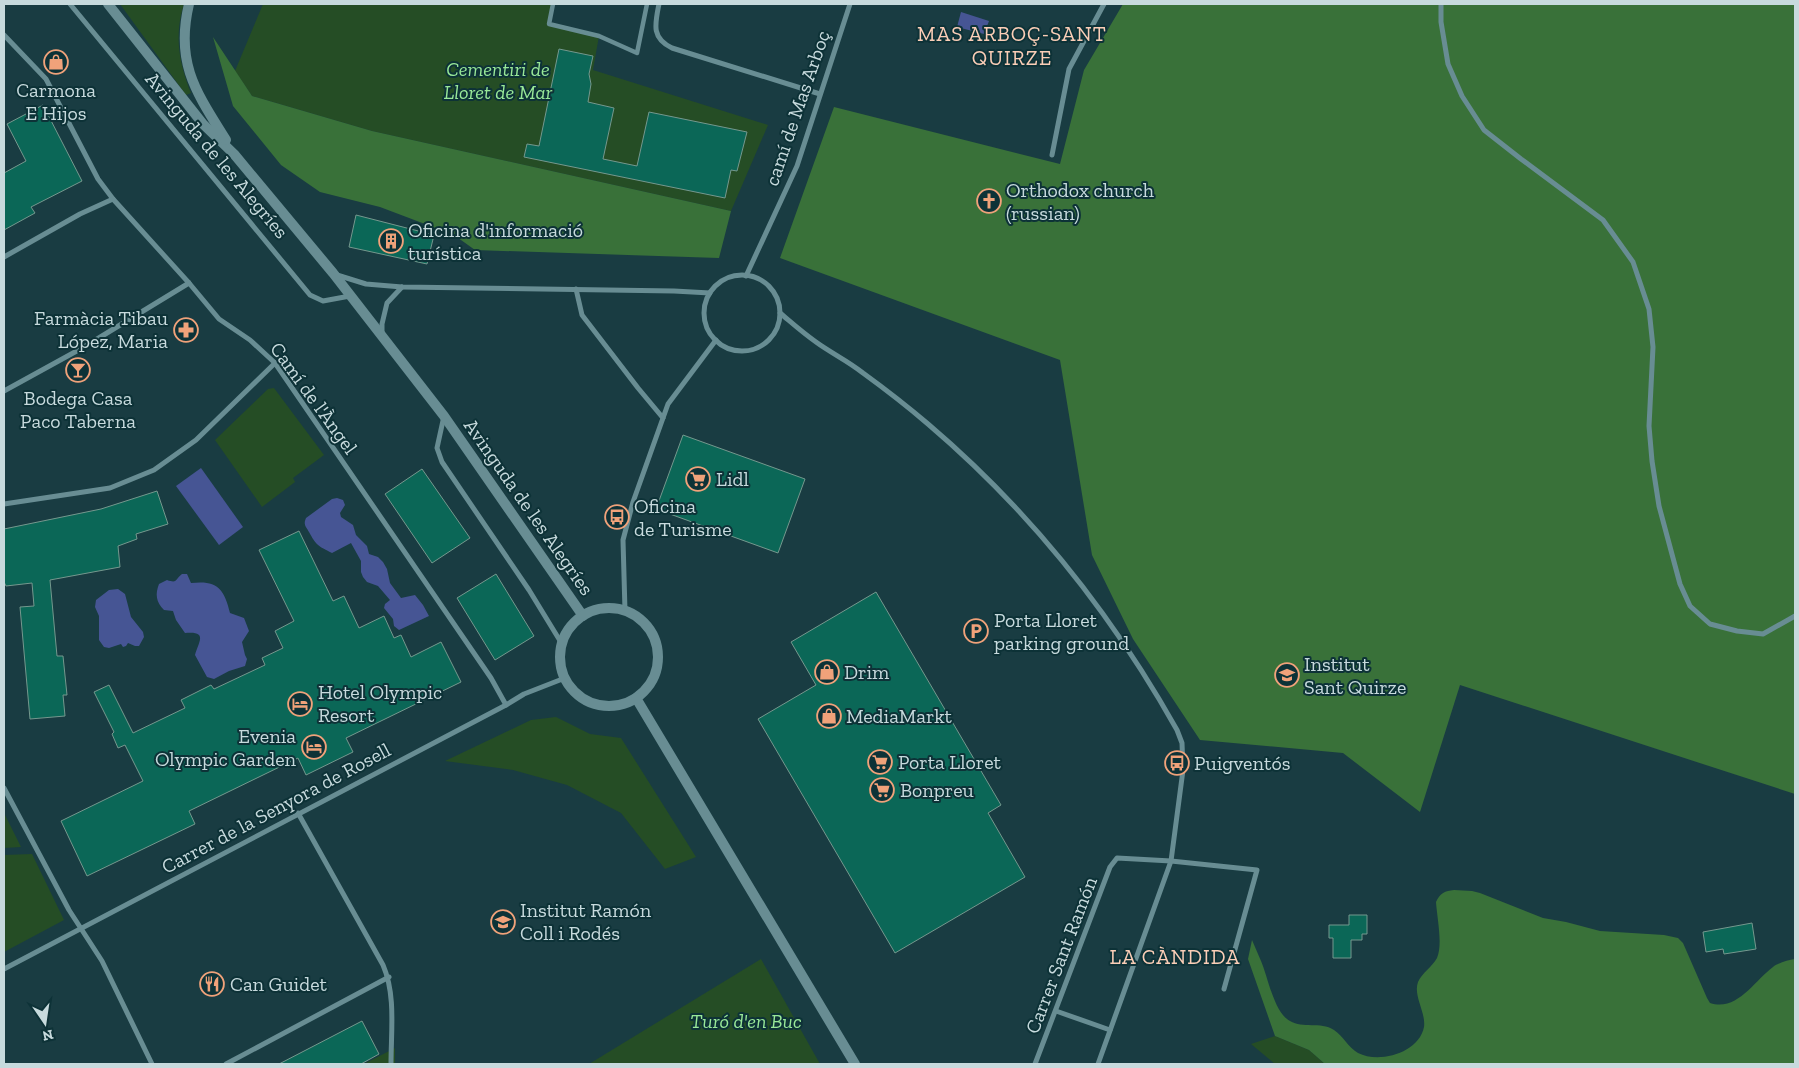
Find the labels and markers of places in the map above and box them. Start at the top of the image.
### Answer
shop icon: Carmona E Hijos [43,49,69,75]
place label: Carmona E Hijos [16,78,96,125]
place label: Orthodox church (russian) [1006,178,1155,225]
church icon: Orthodox church (russian) [976,188,1002,214]
place label: Oficina d'informació turística [408,218,583,265]
building icon: Oficina d'informació turística [378,228,404,254]
place label: Farmàcia Tibau López, Maria [34,306,168,353]
pharmacy icon: Farmàcia Tibau López, Maria [173,317,199,343]
bar icon: Bodega Casa Paco Taberna [65,357,91,383]
place label: Bodega Casa Paco Taberna [20,386,136,433]
supermarket icon: Lidl [685,466,711,492]
place label: Lidl [716,467,749,491]
place label: Oficina de Turisme [634,494,732,541]
bus stop icon: Oficina de Turisme [604,504,630,530]
place label: Porta Lloret parking ground [994,608,1129,655]
parking icon: Porta Lloret parking ground [963,618,989,644]
place label: Institut Sant Quirze [1304,652,1406,699]
shop icon: Drim [814,659,840,685]
place label: Drim [844,660,890,684]
school or university icon: Institut Sant Quirze [1274,662,1300,688]
place label: Hotel Olympic Resort [318,680,442,727]
hotel icon: Hotel Olympic Resort [287,691,313,717]
shop icon: MediaMarkt [816,703,842,729]
place label: MediaMarkt [846,704,953,728]
place label: Evenia Olympic Garden [155,724,297,771]
hotel icon: Evenia Olympic Garden [301,734,327,760]
supermarket icon: Porta Lloret [867,749,893,775]
place label: Porta Lloret [898,750,1002,774]
bus stop icon: Puigventós [1164,750,1190,776]
place label: Puigventós [1194,751,1290,775]
supermarket icon: Bonpreu [869,777,895,803]
place label: Bonpreu [900,778,974,802]
place label: Institut Ramón Coll i Rodés [520,898,652,945]
school or university icon: Institut Ramón Coll i Rodés [490,909,516,935]
restaurant icon: Can Guidet [199,971,225,997]
place label: Can Guidet [230,972,328,996]

